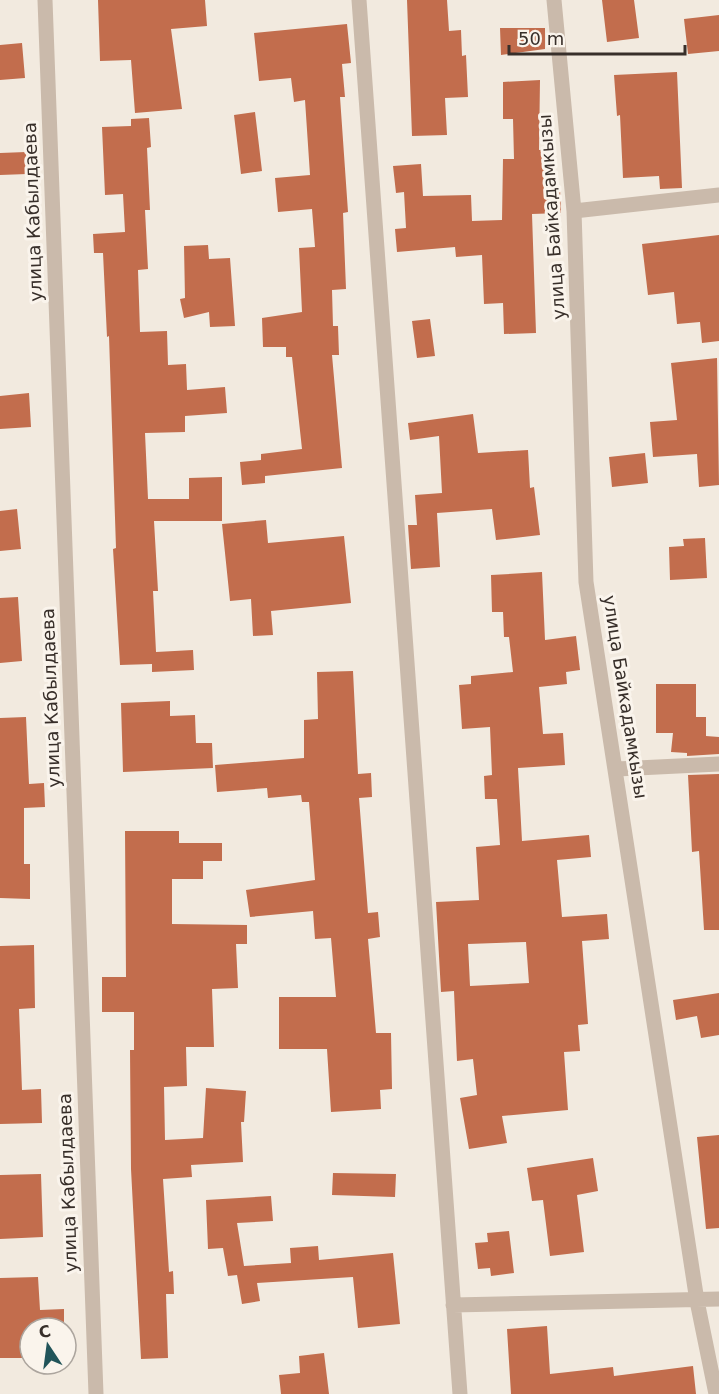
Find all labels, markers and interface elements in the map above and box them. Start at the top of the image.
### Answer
scale bar [509,18,684,56]
text: 50 m [518,28,564,49]
street label: улица Байкадамкызы [534,114,569,320]
street label: улица Кабылдаева [19,122,46,302]
street label: улица Байкадамкызы [599,594,652,800]
street label: улица Кабылдаева [37,608,64,788]
street label: улица Кабылдаева [54,1093,81,1273]
north arrow [18,1316,78,1376]
text: С [37,1321,53,1342]

